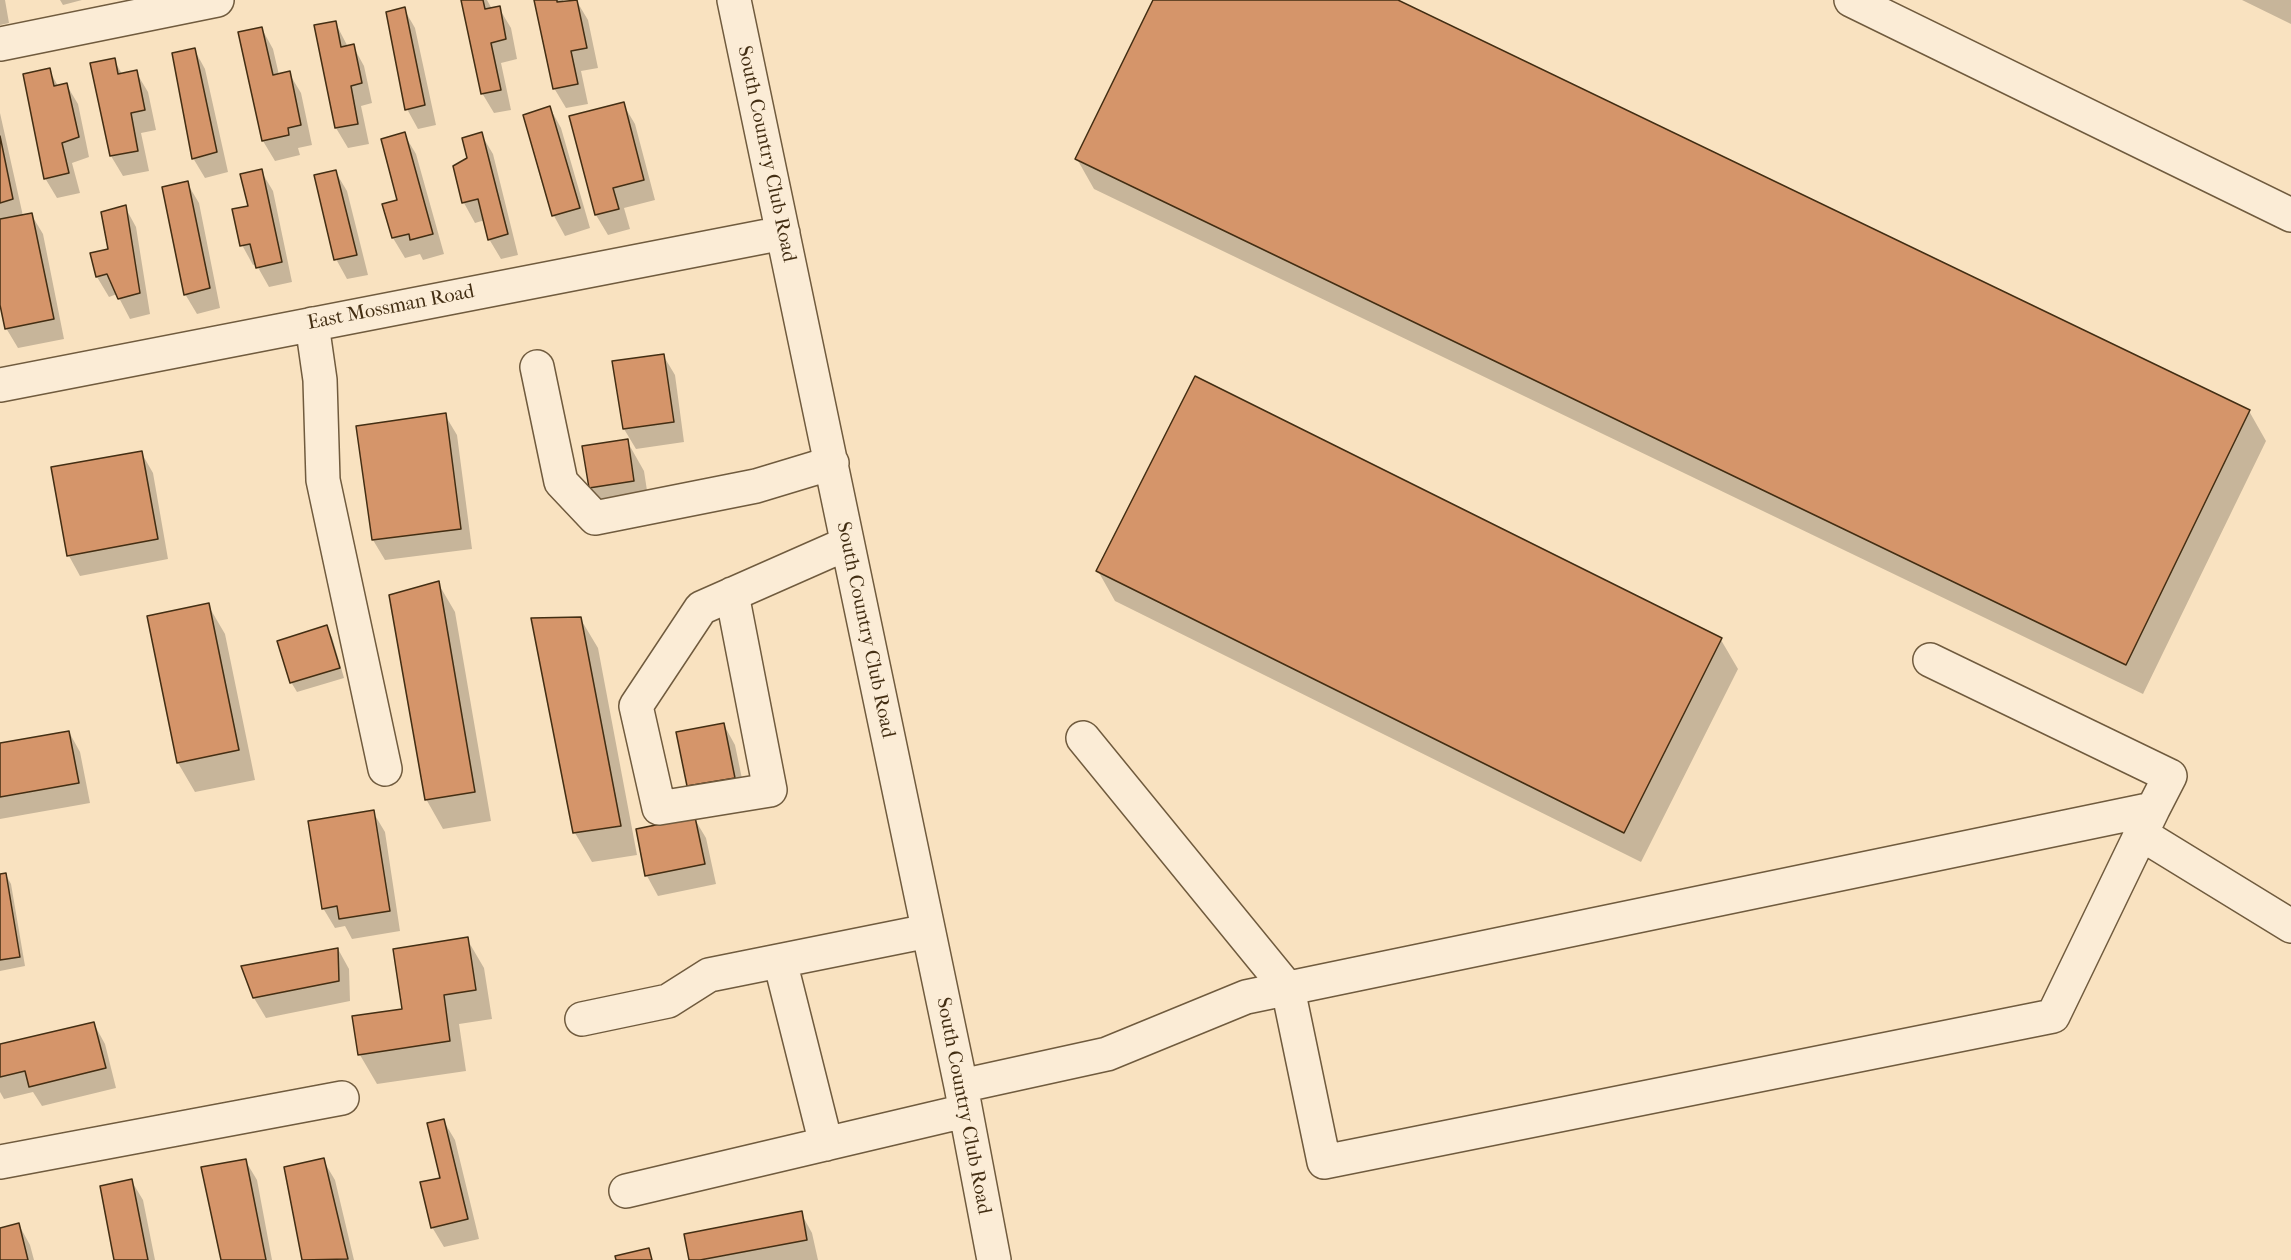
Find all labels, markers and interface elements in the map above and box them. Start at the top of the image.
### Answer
street label: South Country Club Road [731,44,801,264]
street label: East Mossman Road [306,280,476,336]
street label: South Country Club Road [830,520,900,740]
street label: South Country Club Road [930,996,996,1216]

